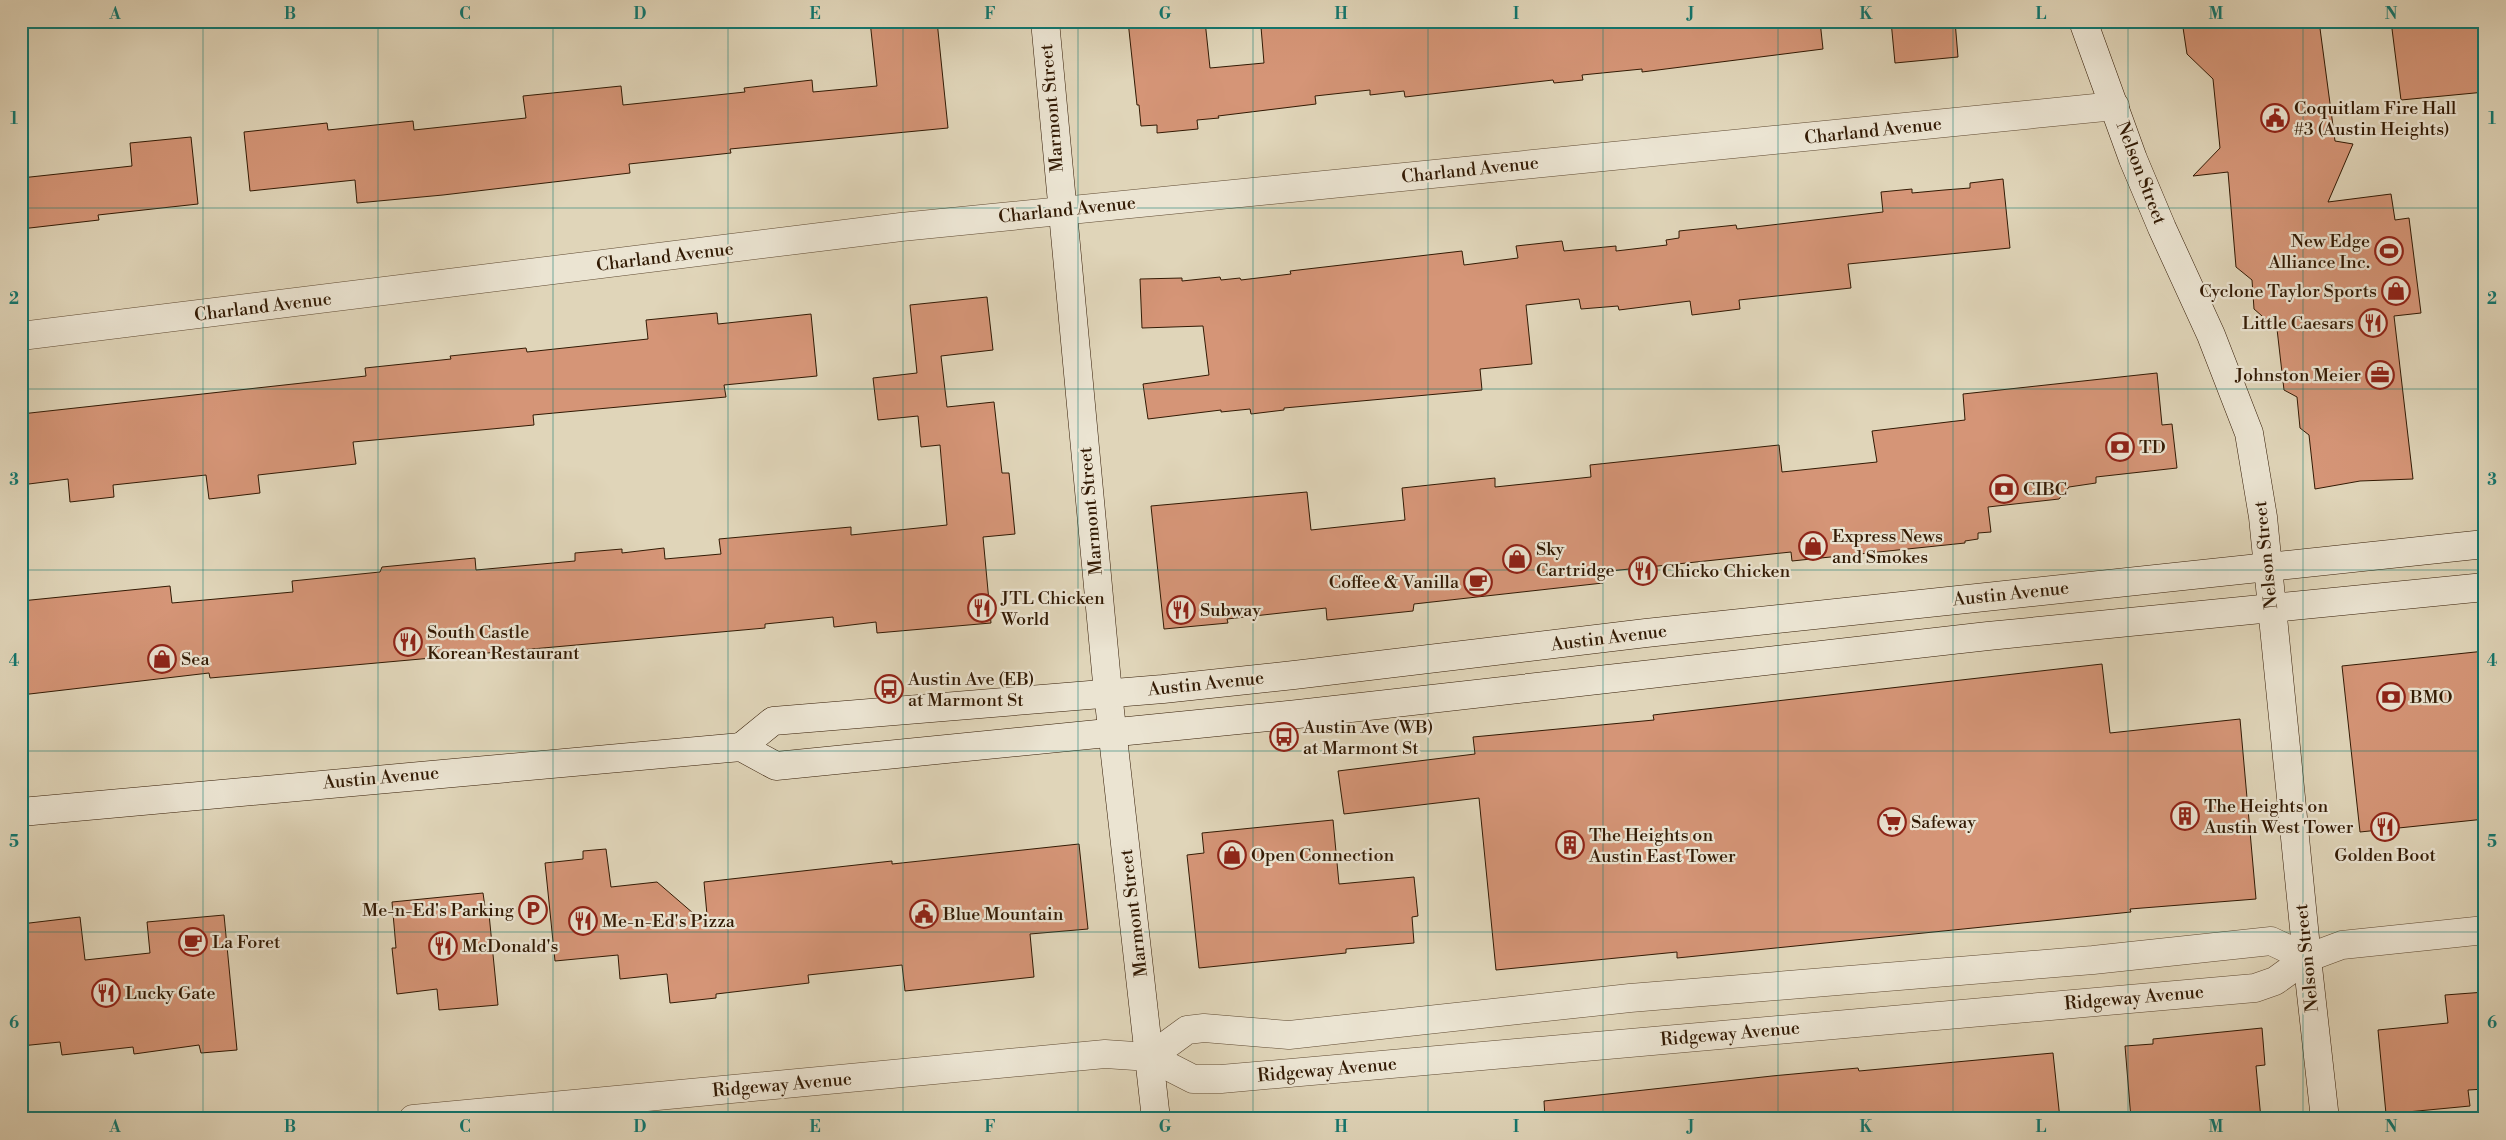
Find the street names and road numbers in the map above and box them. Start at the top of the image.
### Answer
street label: Marmont Street [1035,42,1069,173]
street label: Charland Avenue [1803,112,1943,150]
street label: Nelson Street [2111,118,2171,229]
street label: Charland Avenue [1400,151,1540,189]
street label: Charland Avenue [997,191,1137,229]
street label: Charland Avenue [595,237,735,277]
street label: Charland Avenue [193,287,333,327]
street label: Marmont Street [1074,445,1108,576]
street label: Nelson Street [2249,499,2283,610]
street label: Austin Avenue [1951,576,2070,612]
street label: Austin Avenue [1549,619,1668,657]
street label: Austin Avenue [1146,666,1265,702]
street label: Austin Avenue [321,761,440,795]
street label: Marmont Street [1115,847,1153,978]
street label: Nelson Street [2290,902,2324,1013]
street label: Ridgeway Avenue [2063,980,2205,1016]
street label: Ridgeway Avenue [1659,1016,1801,1052]
street label: Ridgeway Avenue [1256,1052,1398,1088]
street label: Ridgeway Avenue [711,1067,853,1103]

